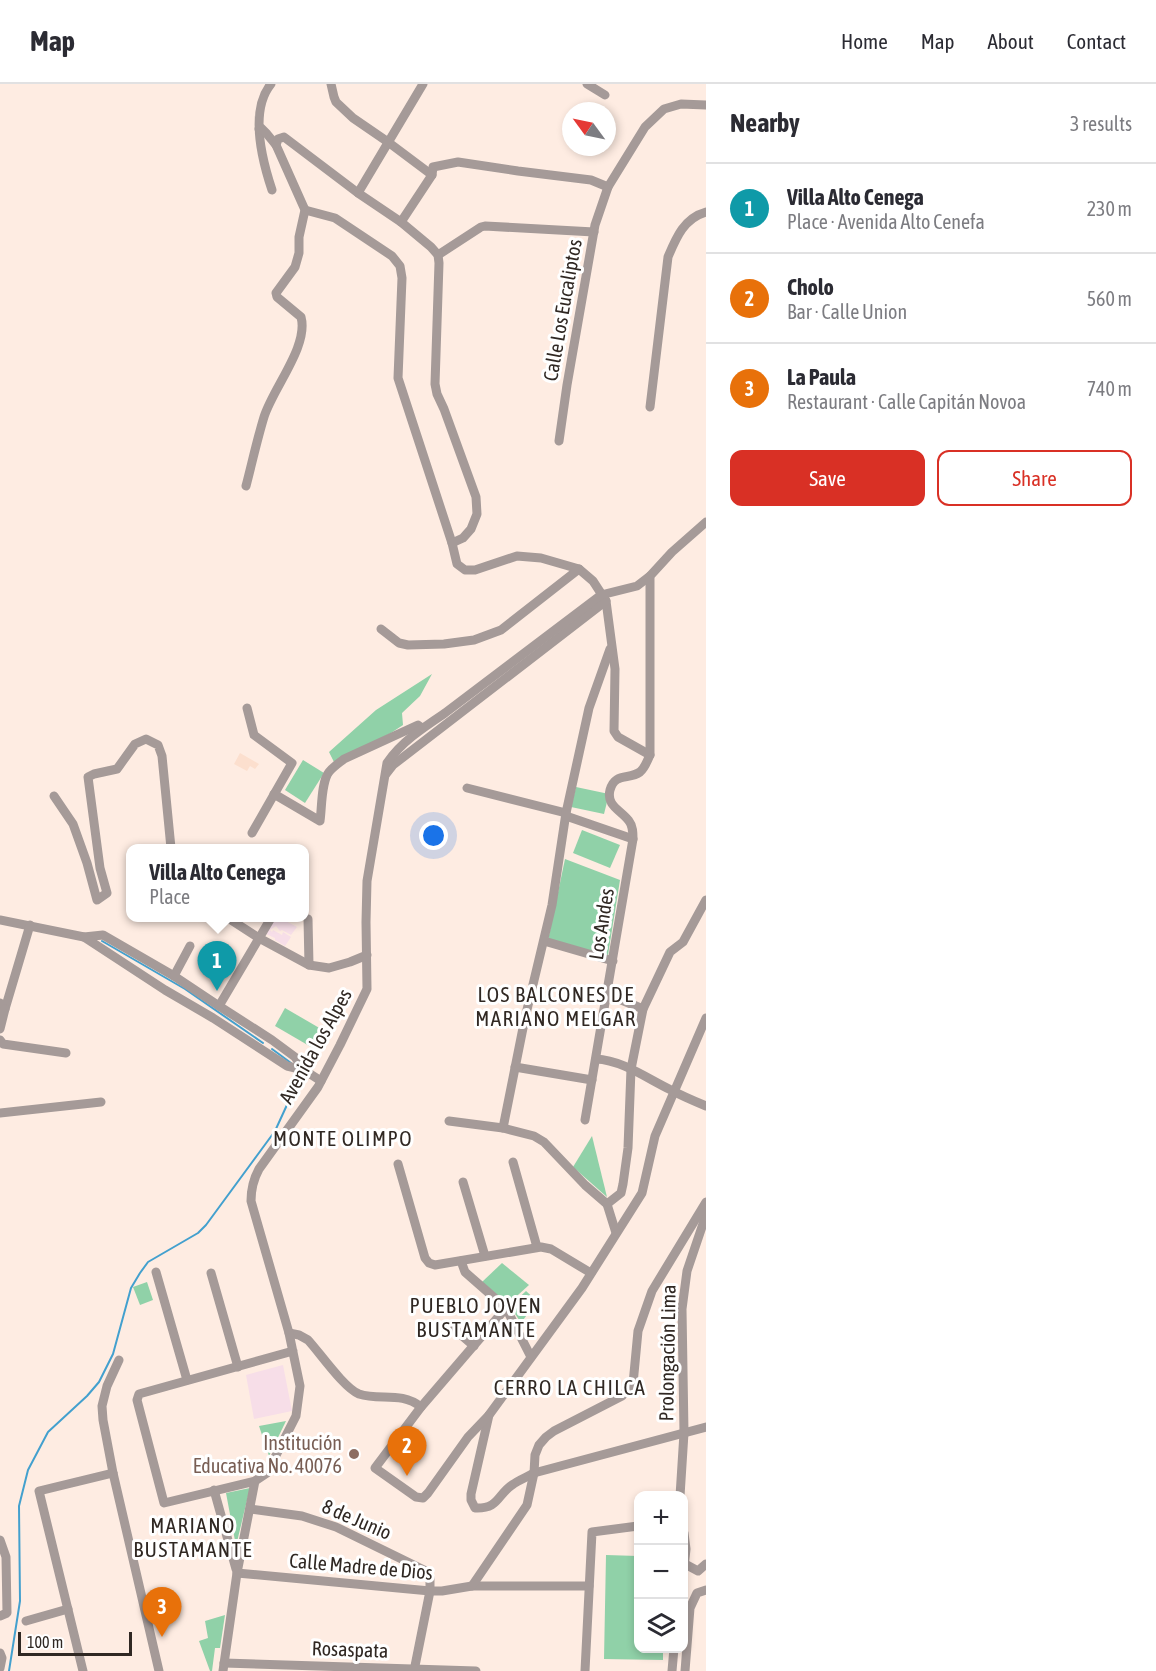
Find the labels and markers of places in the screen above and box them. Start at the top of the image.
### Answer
pin: 1 [198,942,236,991]
pin: 2 [388,1426,426,1476]
place label: Institución Educativa No. 40076 [193,1431,342,1477]
marker: Institución Educativa No. 40076 [347,1447,361,1461]
pin: 3 [142,1588,182,1637]

